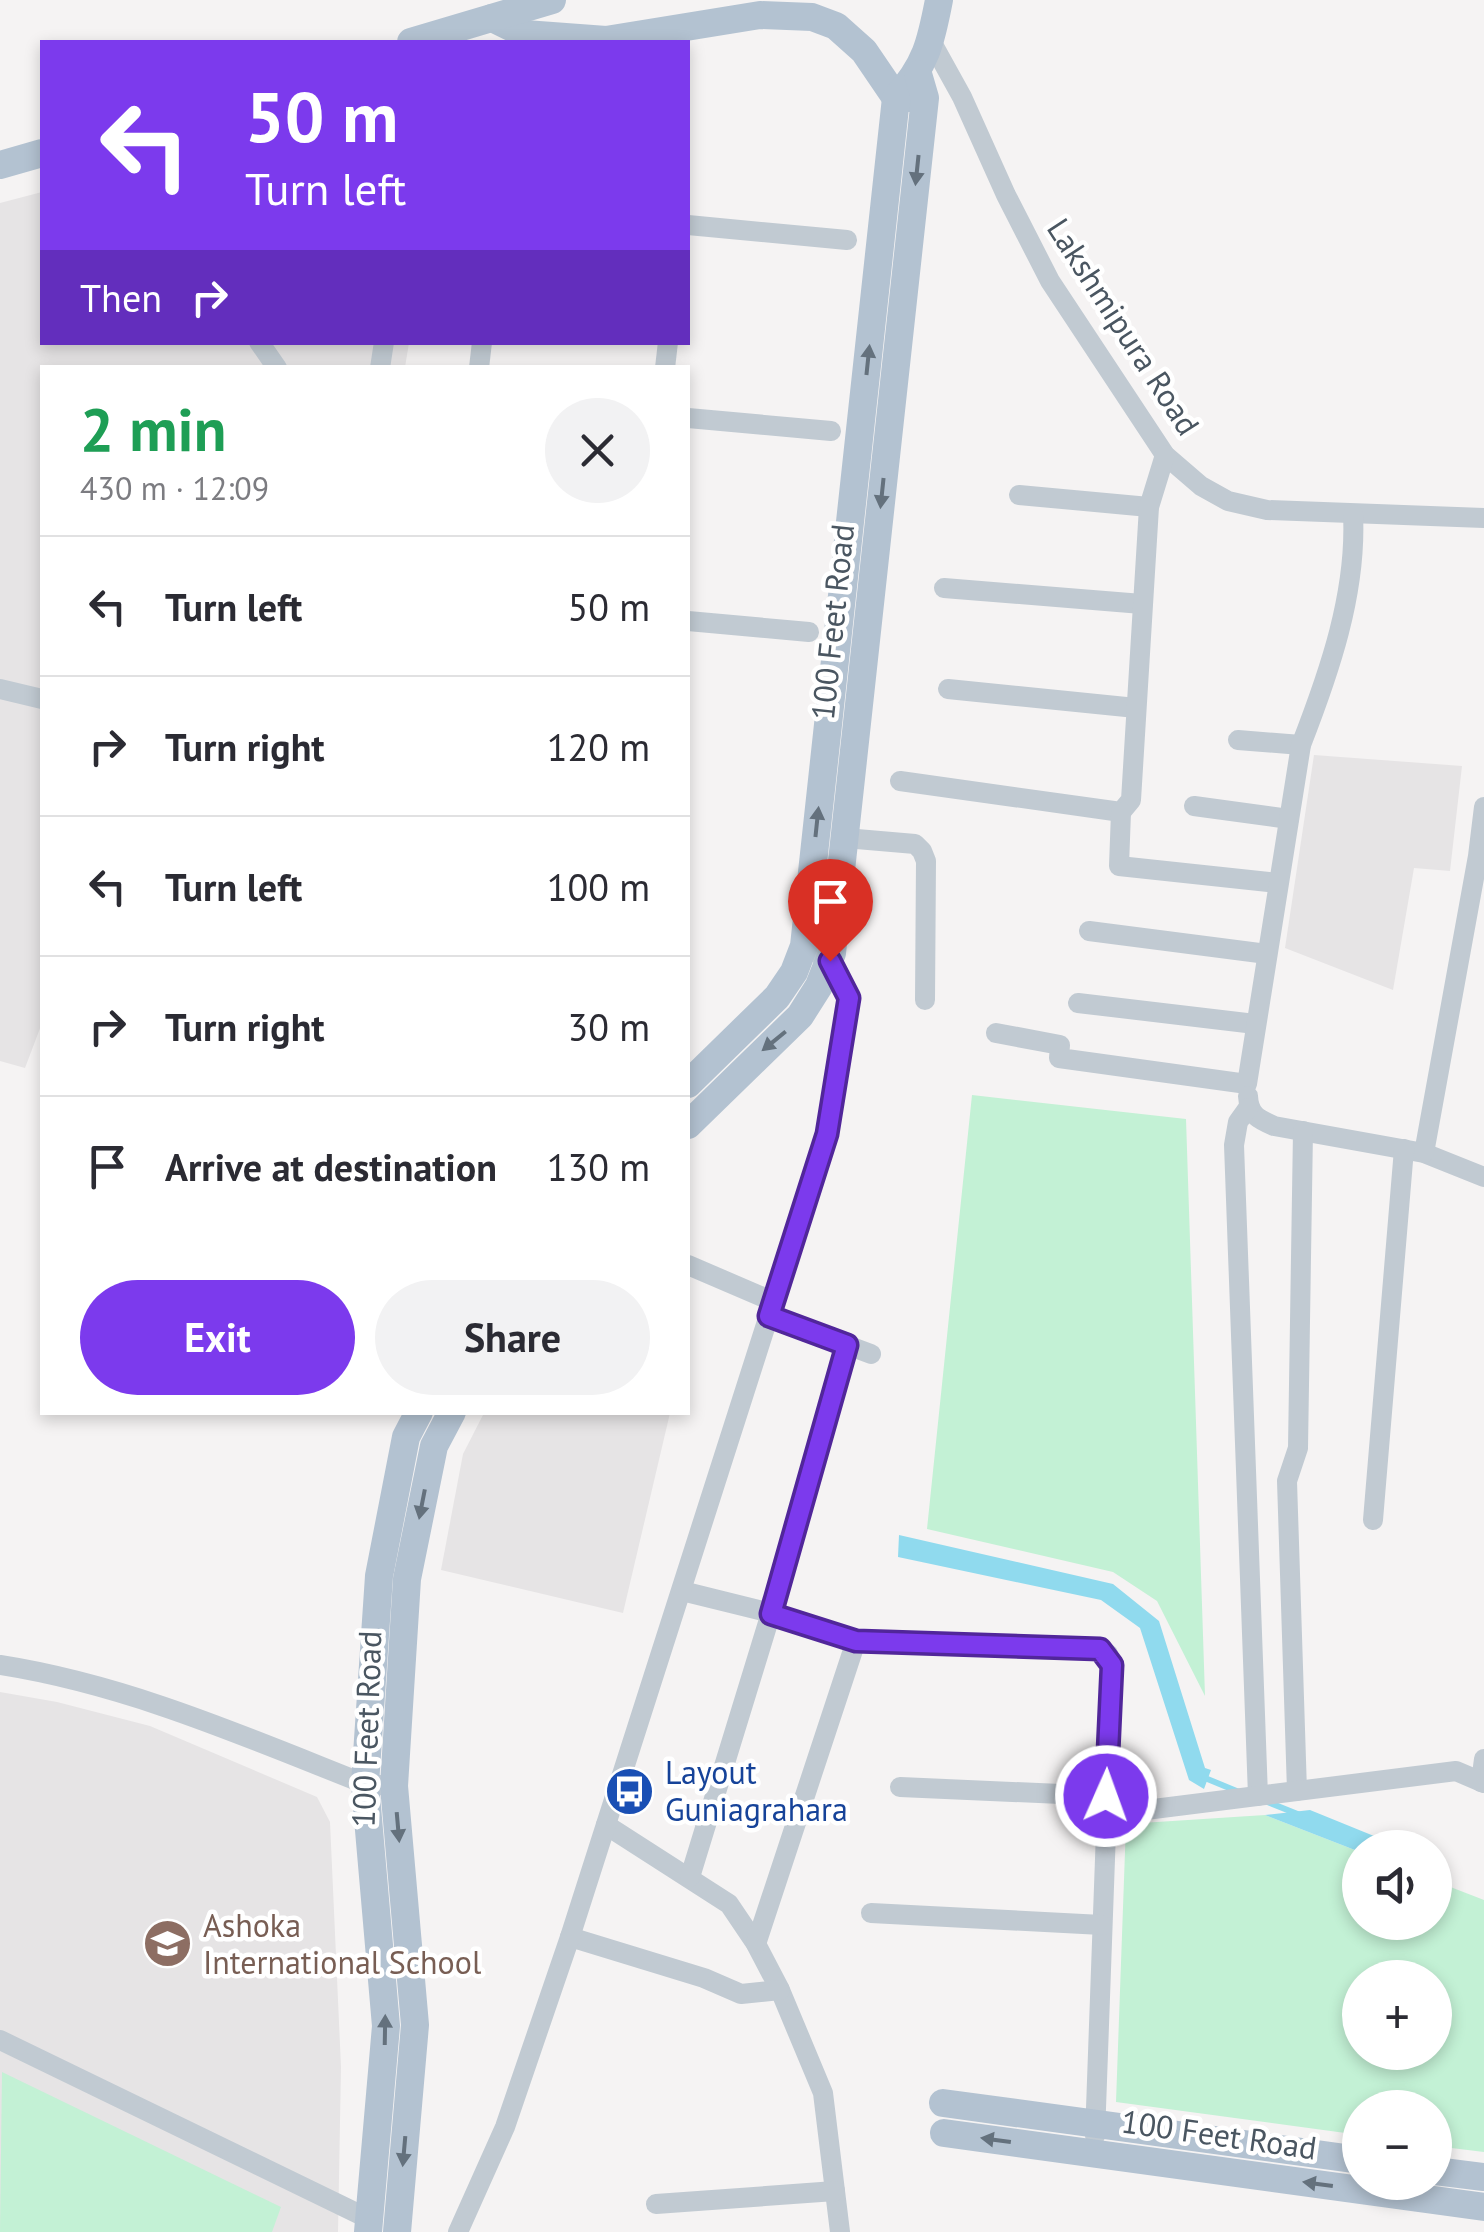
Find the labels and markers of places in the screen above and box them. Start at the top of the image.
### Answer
pin [788,859,873,962]
place label: Layout Guniagrahara [665,1751,848,1830]
bus stop icon: Layout Guniagrahara [604,1765,656,1817]
place label: Ashoka International School [203,1904,482,1983]
school or university icon: Ashoka International School [142,1918,194,1970]

